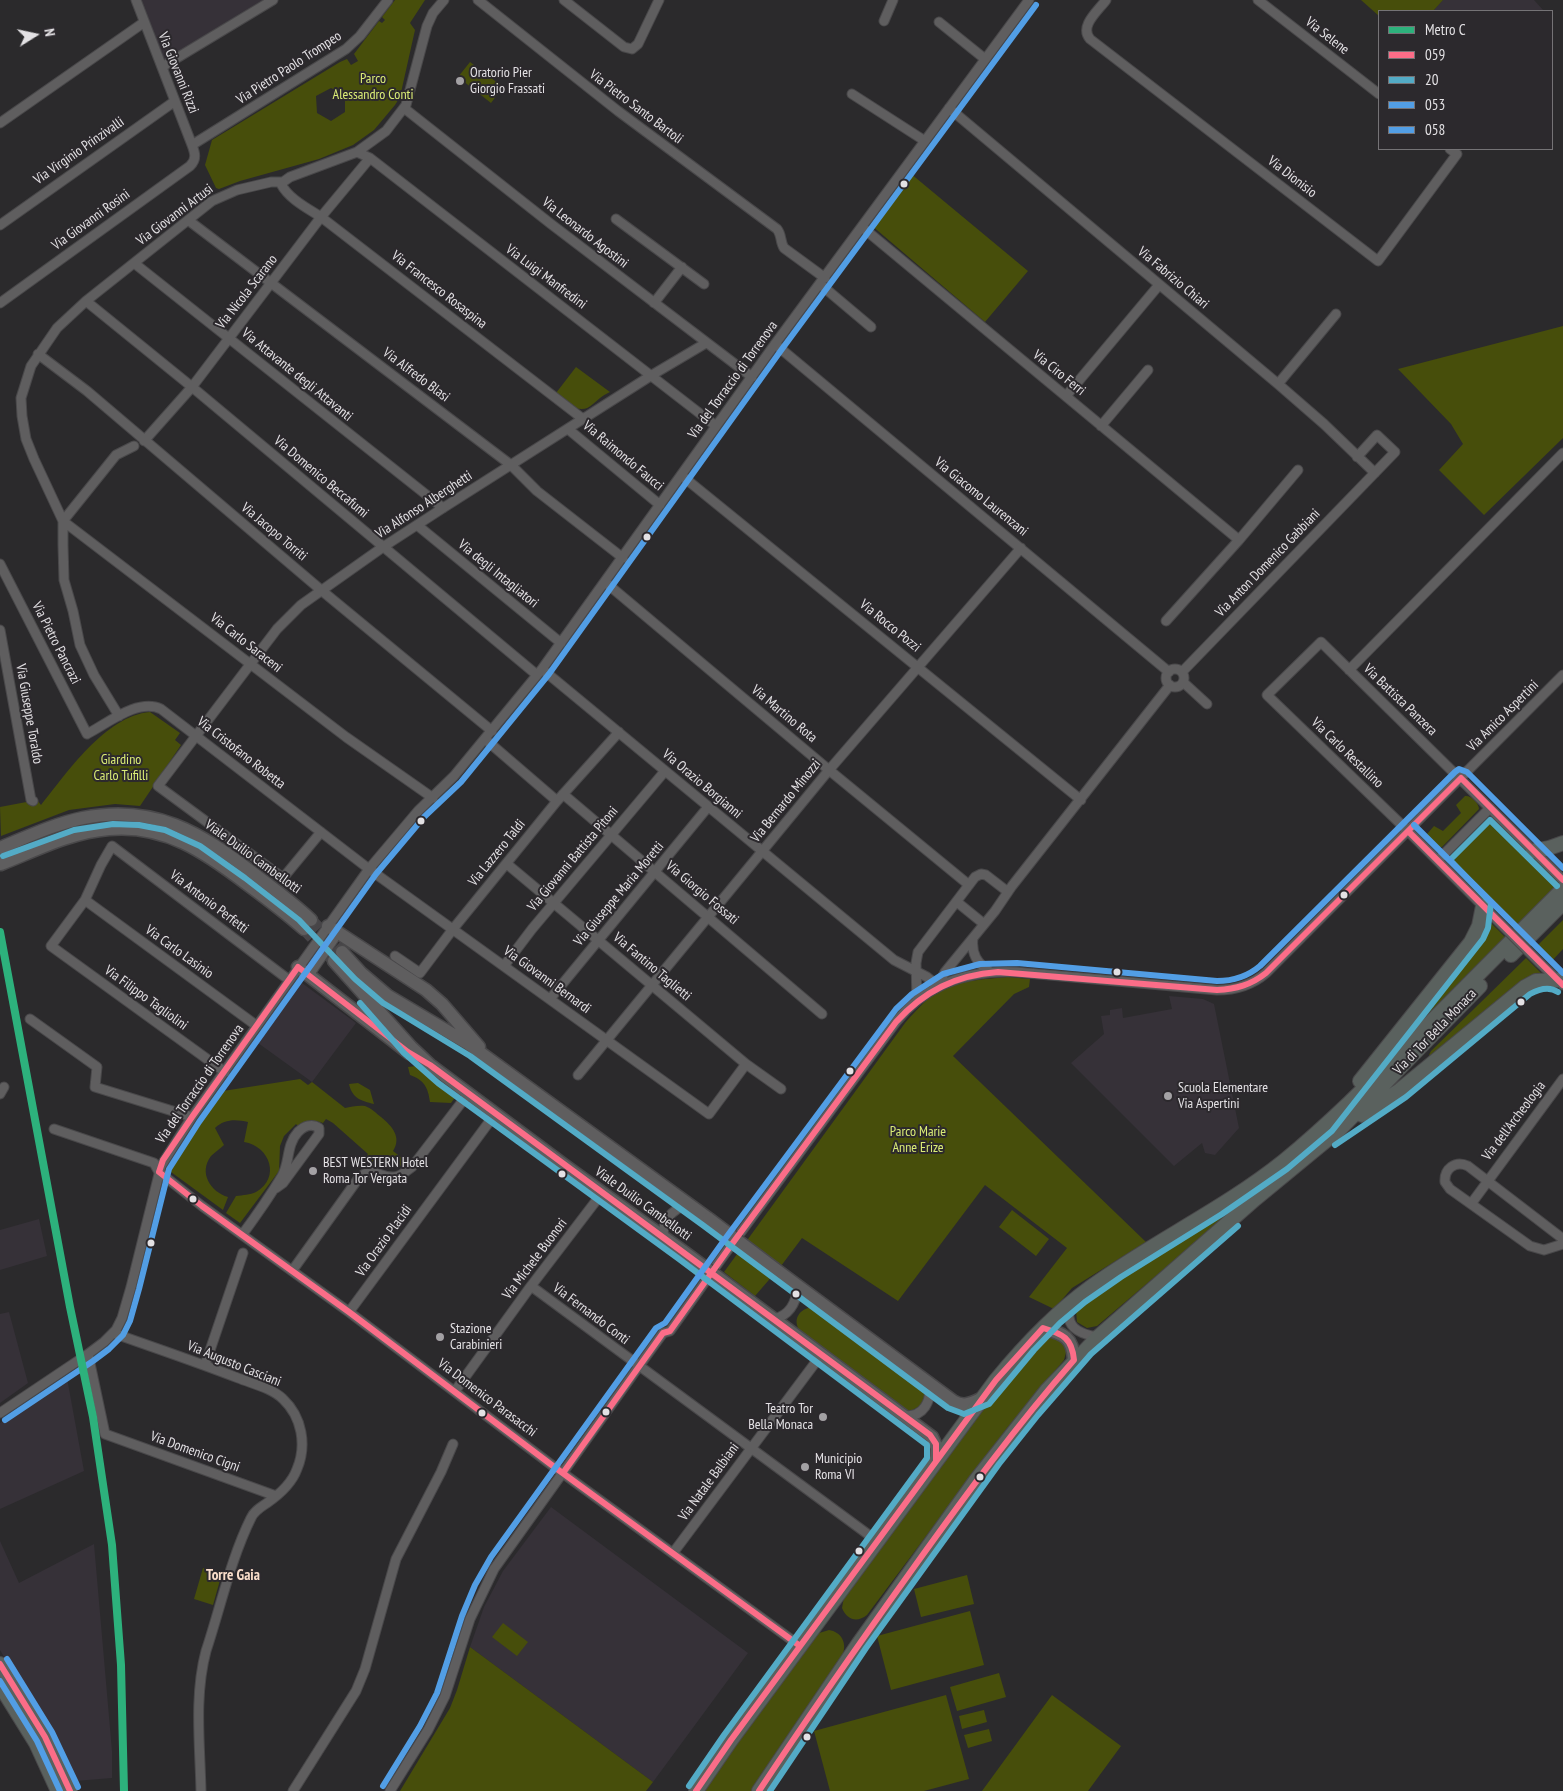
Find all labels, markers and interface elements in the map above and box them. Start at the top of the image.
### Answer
north arrow [10,10,60,60]
legend [1378,10,1553,150]
street label: Via Selene [1302,14,1352,58]
text: Metro C [1425,20,1466,39]
text: N [40,27,59,38]
street label: Via Pietro Paolo Trompeo [233,28,345,108]
street label: Via Giovanni Rizzi [154,30,202,116]
text: 059 [1425,45,1445,64]
place label: Oratorio Pier Giorgio Frassati [470,65,545,98]
street label: Via Pietro Santo Bartoli [586,66,686,148]
text: 20 [1425,70,1439,89]
park label: Parco Alessandro Conti [333,71,413,104]
marker: Oratorio Pier Giorgio Frassati [454,75,466,87]
text: 053 [1425,95,1445,114]
street label: Via Virginio Prinzivalli [31,114,127,188]
text: 058 [1425,120,1445,139]
street label: Via Dionisio [1264,153,1320,201]
unlabelled marker [899,179,909,189]
street label: Via Giovanni Artusi [133,181,217,249]
street label: Via Giovanni Rosini [49,186,133,254]
street label: Via Leonardo Agostini [538,194,632,272]
street label: Via Luigi Manfredini [502,241,590,313]
street label: Via Fabrizio Chiari [1134,243,1212,313]
street label: Via Francesco Rosaspina [388,247,490,333]
street label: Via Nicola Scarano [213,252,281,332]
street label: Via del Torraccio di Torrenova [685,318,781,442]
street label: Via Attavante degli Attavanti [238,325,356,425]
street label: Via Alfredo Blasi [379,344,453,406]
street label: Via Ciro Ferri [1029,347,1089,399]
street label: Via Raimondo Faucci [579,417,667,495]
street label: Via Domenico Beccafumi [270,432,372,522]
street label: Via Giacomo Laurenzani [931,454,1031,540]
street label: Via Alfonso Alberghetti [373,468,475,542]
street label: Via Jacopo Torriti [237,499,311,565]
street label: Via Anton Domenico Gabbiani [1212,506,1324,620]
unlabelled marker [642,532,652,542]
street label: Via degli Intagliatori [454,536,542,612]
street label: Via Rocco Pozzi [856,596,924,656]
street label: Via Pietro Pancrazi [28,599,84,687]
street label: Via Carlo Saraceni [207,610,285,676]
street label: Via Battista Panzera [1360,661,1440,739]
street label: Via Giuseppe Toraldo [12,663,46,765]
street label: Via Amico Aspertini [1464,677,1542,755]
street label: Via Martino Rota [748,682,820,746]
street label: Via Cristofano Robetta [194,713,288,793]
street label: Via Carlo Restallino [1307,714,1387,792]
street label: Via Orazio Borgianni [659,746,745,822]
park label: Giardino Carlo Tufilli [94,752,148,784]
street label: Via Bernardo Minozzi [747,756,825,846]
street label: Via Giovanni Battista Pitoni [524,803,622,915]
street label: Viale Duilio Cambellotti [202,816,304,898]
unlabelled marker [416,816,426,826]
street label: Via Lazzero Taldi [465,816,529,890]
street label: Via Giuseppe Maria Moretti [571,838,667,950]
street label: Via Giorgio Fossati [662,858,742,928]
street label: Via Antonio Perfetti [166,867,252,937]
unlabelled marker [1339,890,1349,900]
street label: Via Carlo Lasinio [142,922,216,982]
street label: Via Fantino Taglietti [609,929,695,1005]
street label: Via Giovanni Bernardi [500,943,594,1017]
street label: Via Filippo Tagliolini [101,962,191,1034]
unlabelled marker [1112,967,1122,977]
street label: Via di Tor Bella Monaca [1390,986,1480,1078]
unlabelled marker [1516,997,1526,1007]
street label: Via del Torraccio di Torrenova [153,1021,247,1147]
unlabelled marker [845,1066,855,1076]
street label: Via dell'Archeologia [1479,1078,1549,1164]
place label: Scuola Elementare Via Aspertini [1178,1080,1268,1112]
marker: Scuola Elementare Via Aspertini [1162,1090,1174,1102]
park label: Parco Marie Anne Erize [890,1124,946,1156]
place label: BEST WESTERN Hotel Roma Tor Vergata [323,1155,428,1188]
street label: Viale Duilio Cambellotti [592,1163,694,1245]
marker: BEST WESTERN Hotel Roma Tor Vergata [307,1165,319,1177]
unlabelled marker [557,1169,567,1179]
unlabelled marker [188,1194,198,1204]
street label: Via Orazio Placidi [352,1202,416,1280]
street label: Via Michele Buonori [499,1215,571,1303]
unlabelled marker [146,1238,156,1248]
street label: Via Fernando Conti [549,1280,633,1348]
unlabelled marker [791,1289,801,1299]
place label: Stazione Carabinieri [450,1321,502,1354]
marker: Stazione Carabinieri [434,1331,446,1343]
street label: Via Augusto Casciani [185,1338,283,1390]
street label: Via Domenico Parasacchi [434,1355,540,1441]
place label: Teatro Tor Bella Monaca [748,1401,813,1434]
unlabelled marker [601,1407,611,1417]
unlabelled marker [477,1408,487,1418]
marker: Teatro Tor Bella Monaca [817,1411,829,1423]
street label: Via Domenico Cigni [148,1428,242,1476]
street label: Via Natale Balbiani [675,1440,743,1524]
place label: Municipio Roma VI [815,1451,862,1484]
marker: Municipio Roma VI [799,1461,811,1473]
unlabelled marker [975,1472,985,1482]
unlabelled marker [854,1546,864,1556]
district label: Torre Gaia [206,1567,260,1585]
unlabelled marker [802,1732,812,1742]

